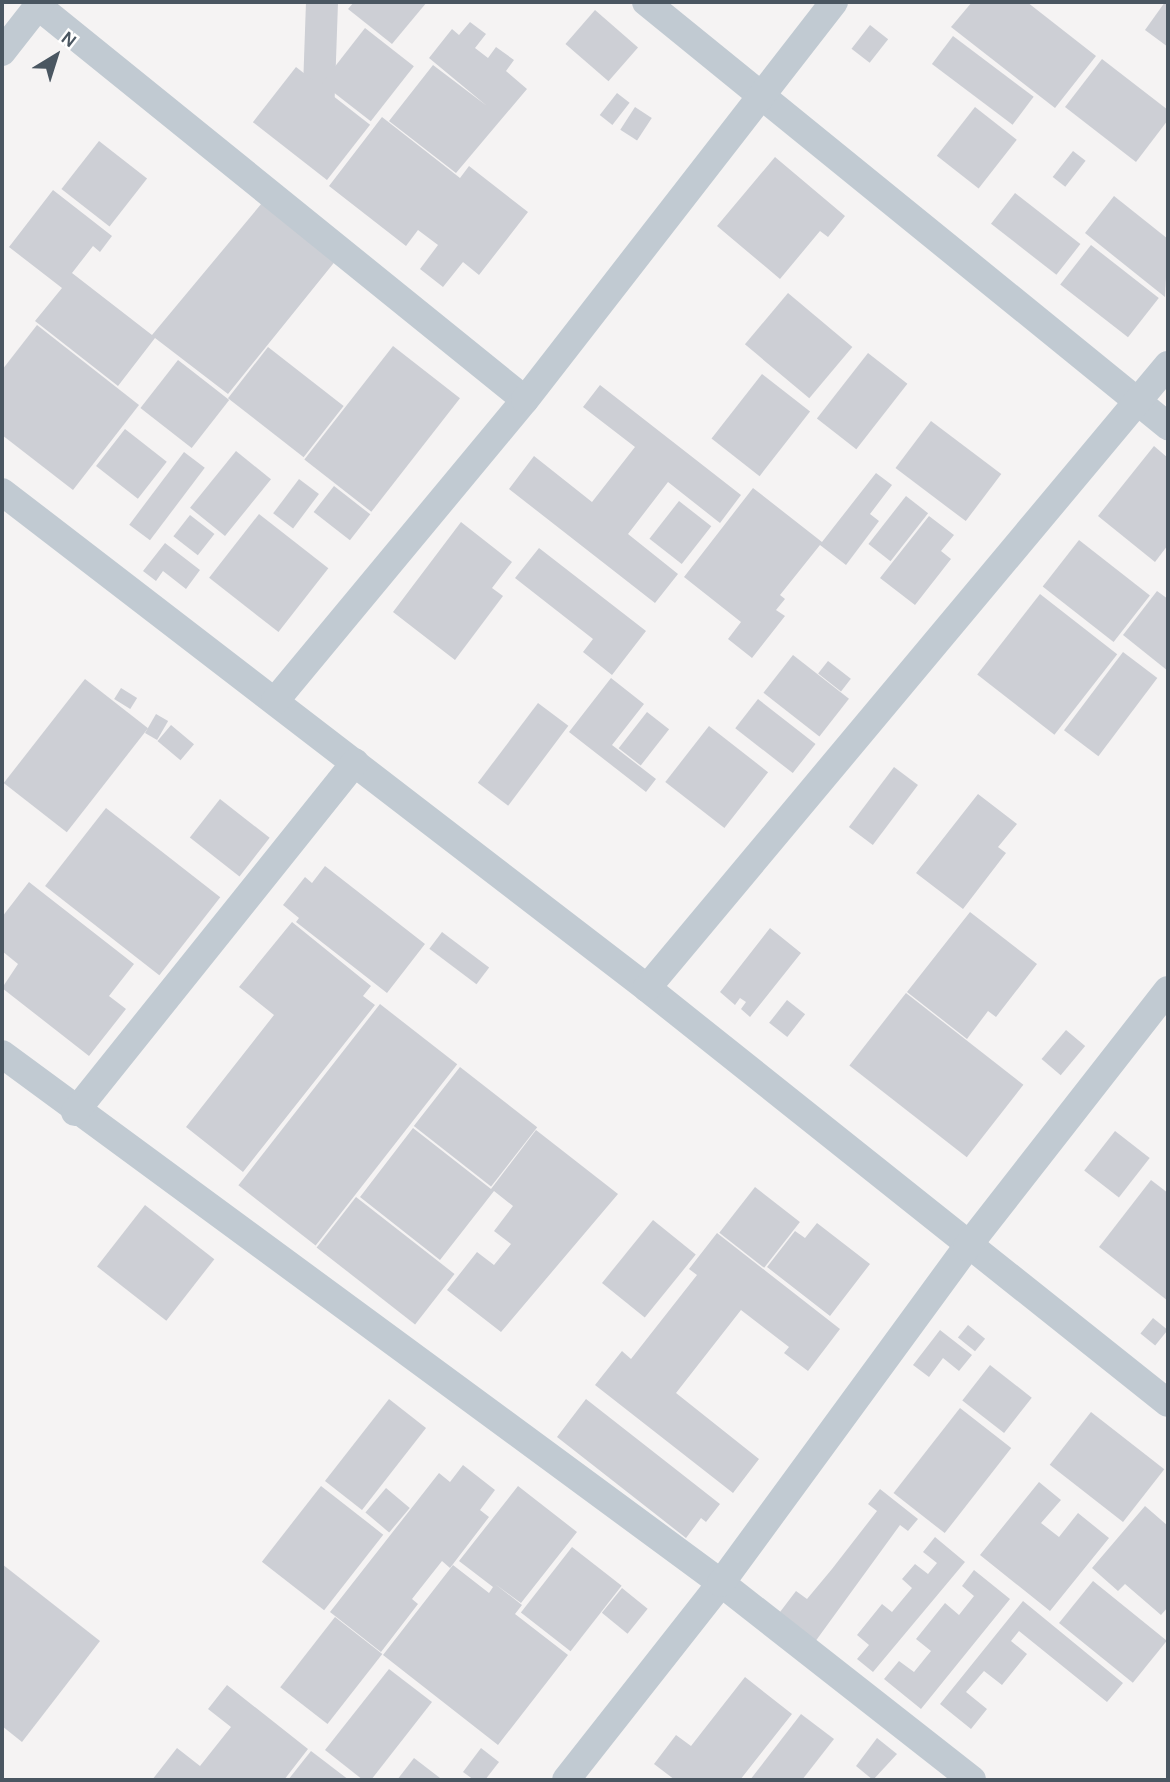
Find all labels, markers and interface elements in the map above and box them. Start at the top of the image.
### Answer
north arrow [21,21,91,91]
text: N [57,27,81,52]

